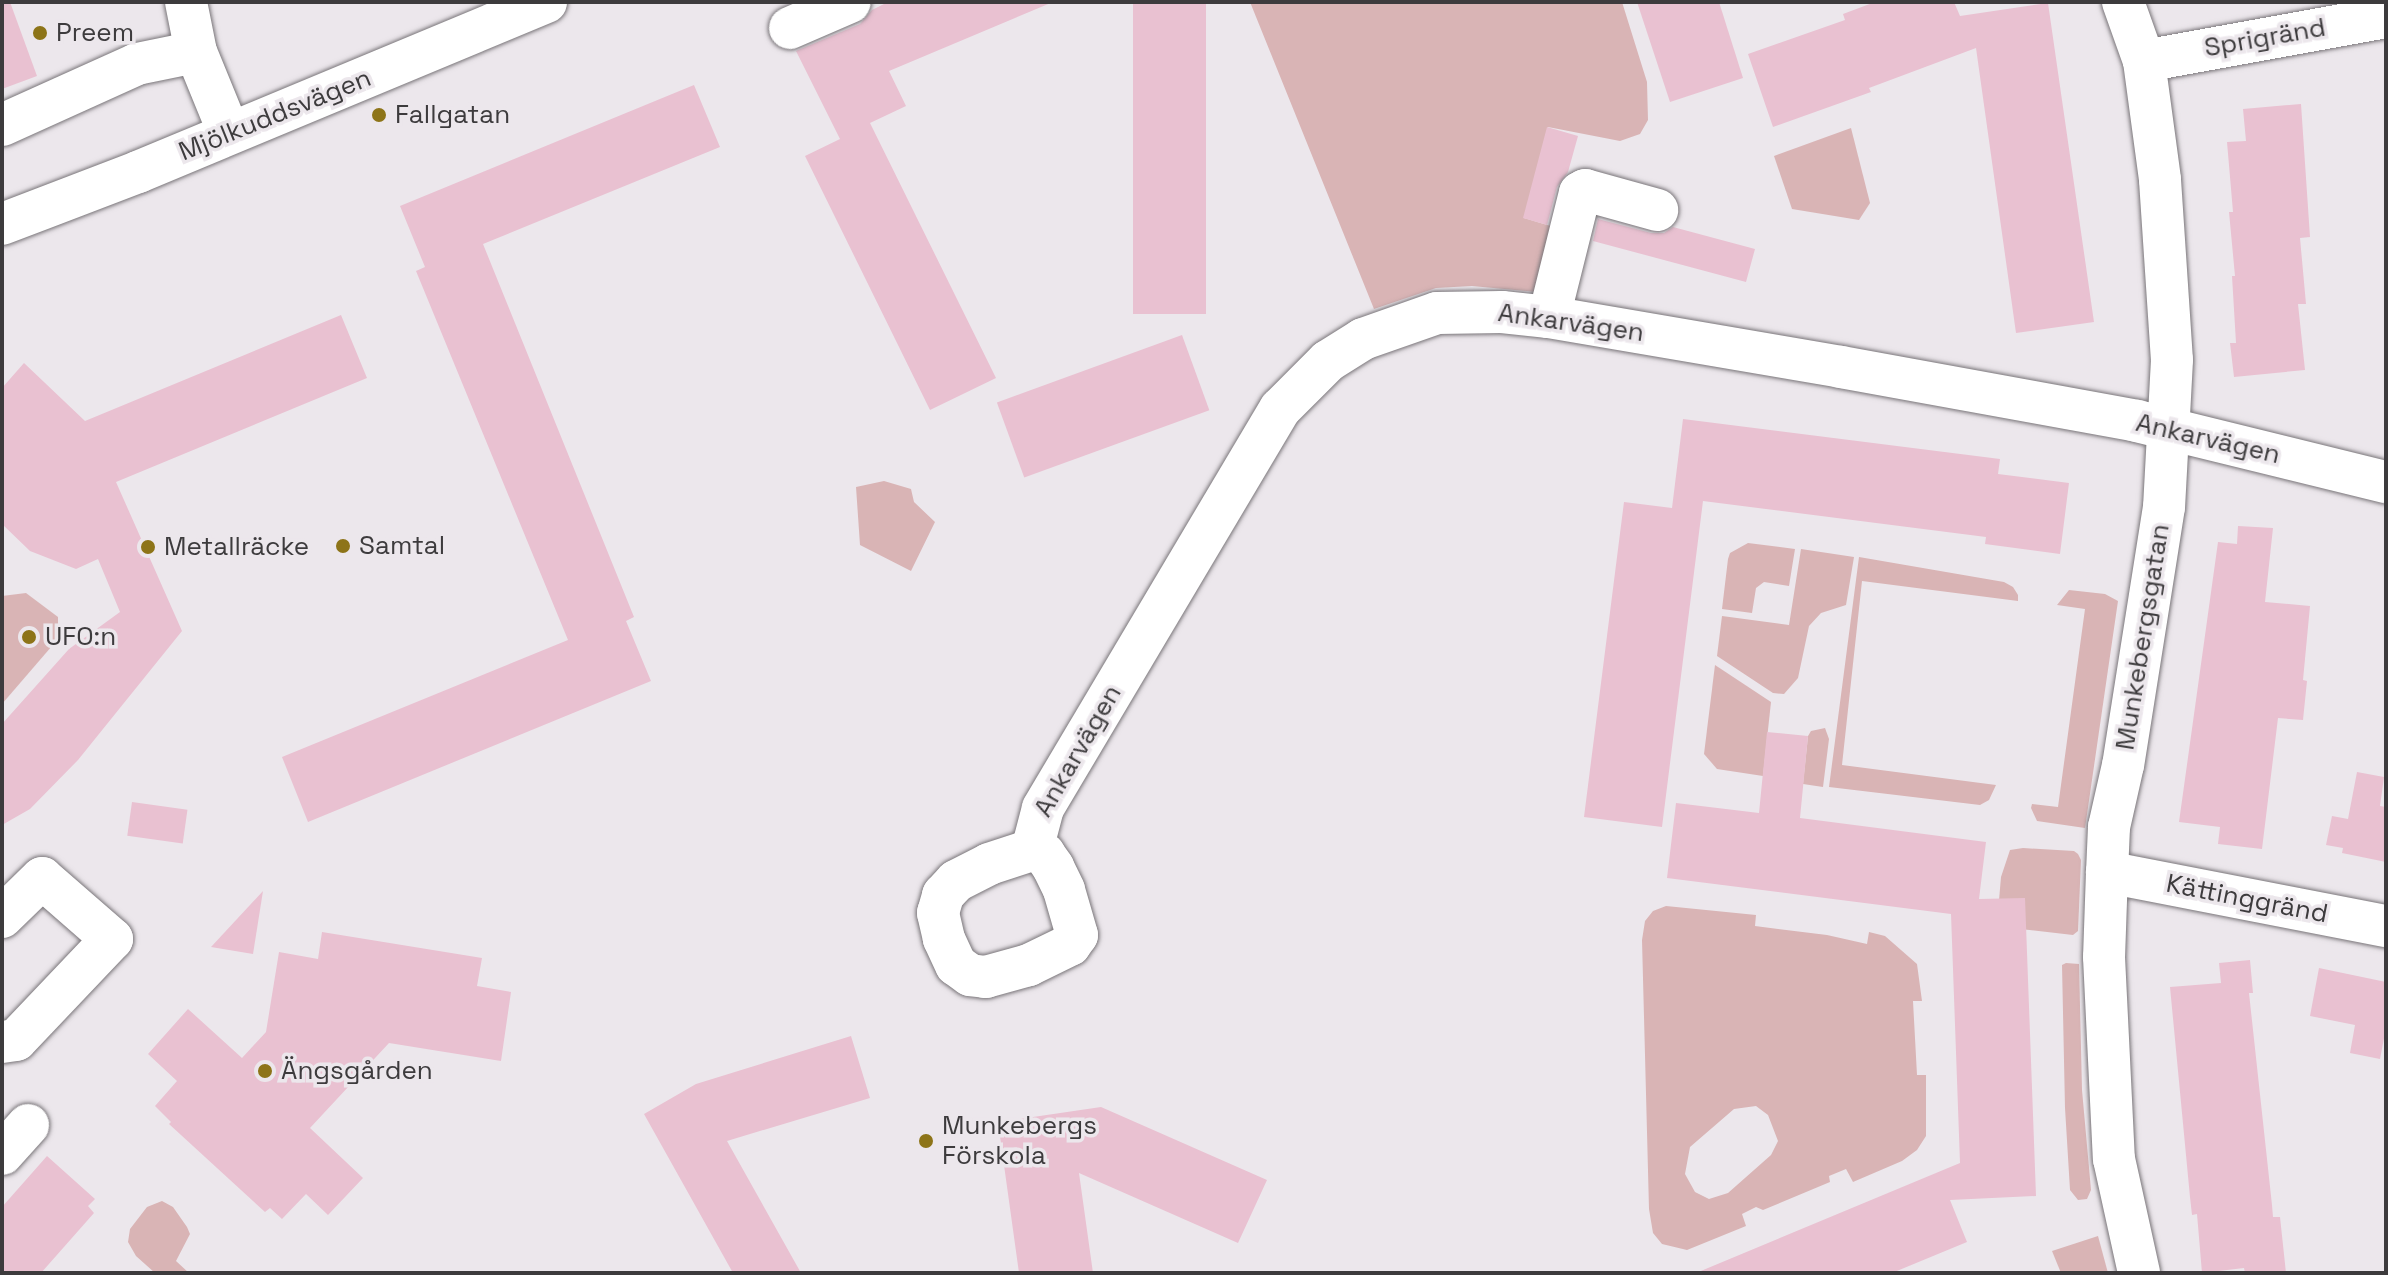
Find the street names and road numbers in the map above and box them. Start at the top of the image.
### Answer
street label: Sprigränd [2202,12,2328,64]
street label: Mjölkuddsvägen [174,62,376,168]
street label: Ankarvägen [1496,297,1646,349]
street label: Ankarvägen [2133,407,2283,471]
street label: Munkebergsgatan [2110,522,2176,752]
street label: Ankarvägen [1028,680,1128,822]
street label: Kättinggränd [2164,868,2330,930]

